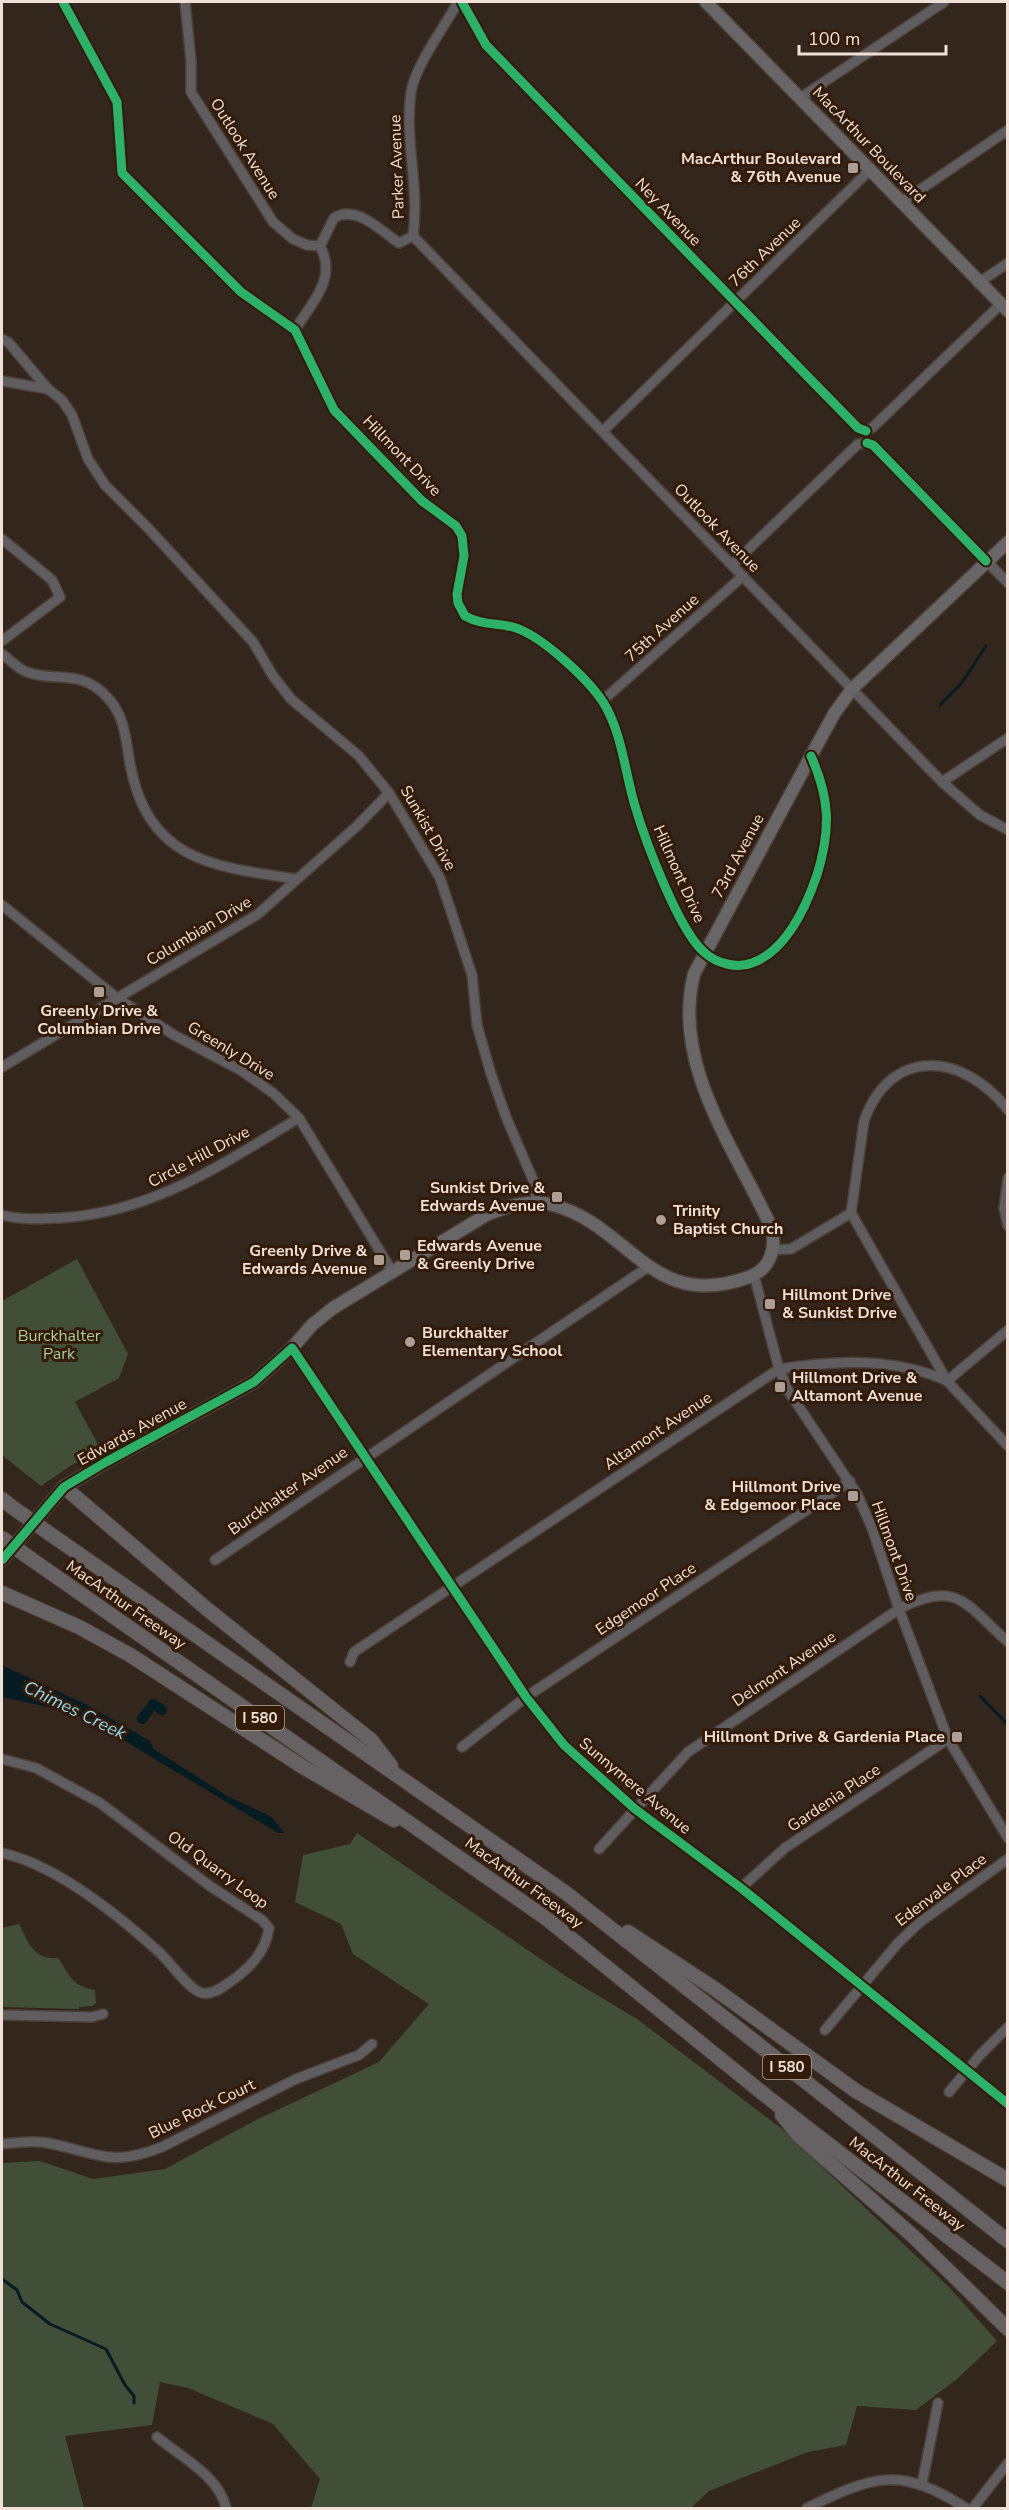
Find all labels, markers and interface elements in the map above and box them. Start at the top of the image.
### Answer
scale bar [799,18,946,56]
text: 100 m [808,27,860,51]
street label: MacArthur Boulevard [808,82,930,208]
street label: Outlook Avenue [205,94,285,204]
street label: Parker Avenue [384,114,410,220]
place label: MacArthur Boulevard & 76th Avenue [681,148,841,188]
marker: MacArthur Boulevard & 76th Avenue [846,161,860,175]
street label: Ney Avenue [630,173,706,251]
street label: 76th Avenue [724,212,806,292]
street label: Hillmont Drive [358,411,446,501]
street label: Outlook Avenue [669,479,765,577]
street label: 75th Avenue [620,589,704,667]
street label: Sunkist Drive [395,781,461,875]
street label: 73rd Avenue [707,810,769,902]
street label: Hillmont Drive [648,822,710,926]
street label: Columbian Drive [142,891,256,971]
marker: Greenly Drive & Columbian Drive [92,985,106,999]
place label: Greenly Drive & Columbian Drive [37,1000,161,1040]
street label: Greenly Drive [183,1016,279,1086]
street label: Circle Hill Drive [144,1121,254,1193]
place label: Sunkist Drive & Edwards Avenue [420,1177,545,1217]
marker: Sunkist Drive & Edwards Avenue [550,1190,564,1204]
place label: Trinity Baptist Church [673,1200,783,1240]
marker: Trinity Baptist Church [654,1213,668,1227]
place label: Edwards Avenue & Greenly Drive [417,1235,542,1275]
place label: Greenly Drive & Edwards Avenue [242,1240,367,1280]
marker: Edwards Avenue & Greenly Drive [398,1248,412,1262]
marker: Greenly Drive & Edwards Avenue [372,1253,386,1267]
place label: Hillmont Drive & Sunkist Drive [782,1284,897,1324]
marker: Hillmont Drive & Sunkist Drive [763,1297,777,1311]
place label: Burckhalter Elementary School [422,1322,562,1362]
park label: Burckhalter Park [18,1325,101,1365]
marker: Burckhalter Elementary School [403,1335,417,1349]
place label: Hillmont Drive & Altamont Avenue [792,1367,923,1407]
marker: Hillmont Drive & Altamont Avenue [773,1380,787,1394]
street label: Altamont Avenue [600,1387,716,1475]
street label: Edwards Avenue [73,1393,191,1471]
street label: Burckhalter Avenue [224,1441,352,1541]
place label: Hillmont Drive & Edgemoor Place [704,1476,841,1516]
marker: Hillmont Drive & Edgemoor Place [846,1489,860,1503]
street label: Hillmont Drive [866,1498,922,1604]
street label: MacArthur Freeway [62,1555,191,1655]
street label: Edgemoor Place [591,1557,701,1641]
street label: Delmont Avenue [728,1626,840,1712]
water label: Chimes Creek [20,1675,131,1746]
road number: I 580 [236,1706,284,1730]
place label: Hillmont Drive & Gardenia Place [704,1726,945,1748]
marker: Hillmont Drive & Gardenia Place [950,1730,964,1744]
street label: Sunnymere Avenue [574,1733,696,1839]
street label: Gardenia Place [783,1759,885,1837]
street label: Old Quarry Loop [163,1826,273,1914]
street label: MacArthur Freeway [460,1832,589,1934]
street label: Edenvale Place [891,1848,991,1932]
road number: I 580 [763,2055,811,2079]
street label: Blue Rock Court [145,2074,259,2144]
street label: MacArthur Freeway [844,2132,970,2237]

